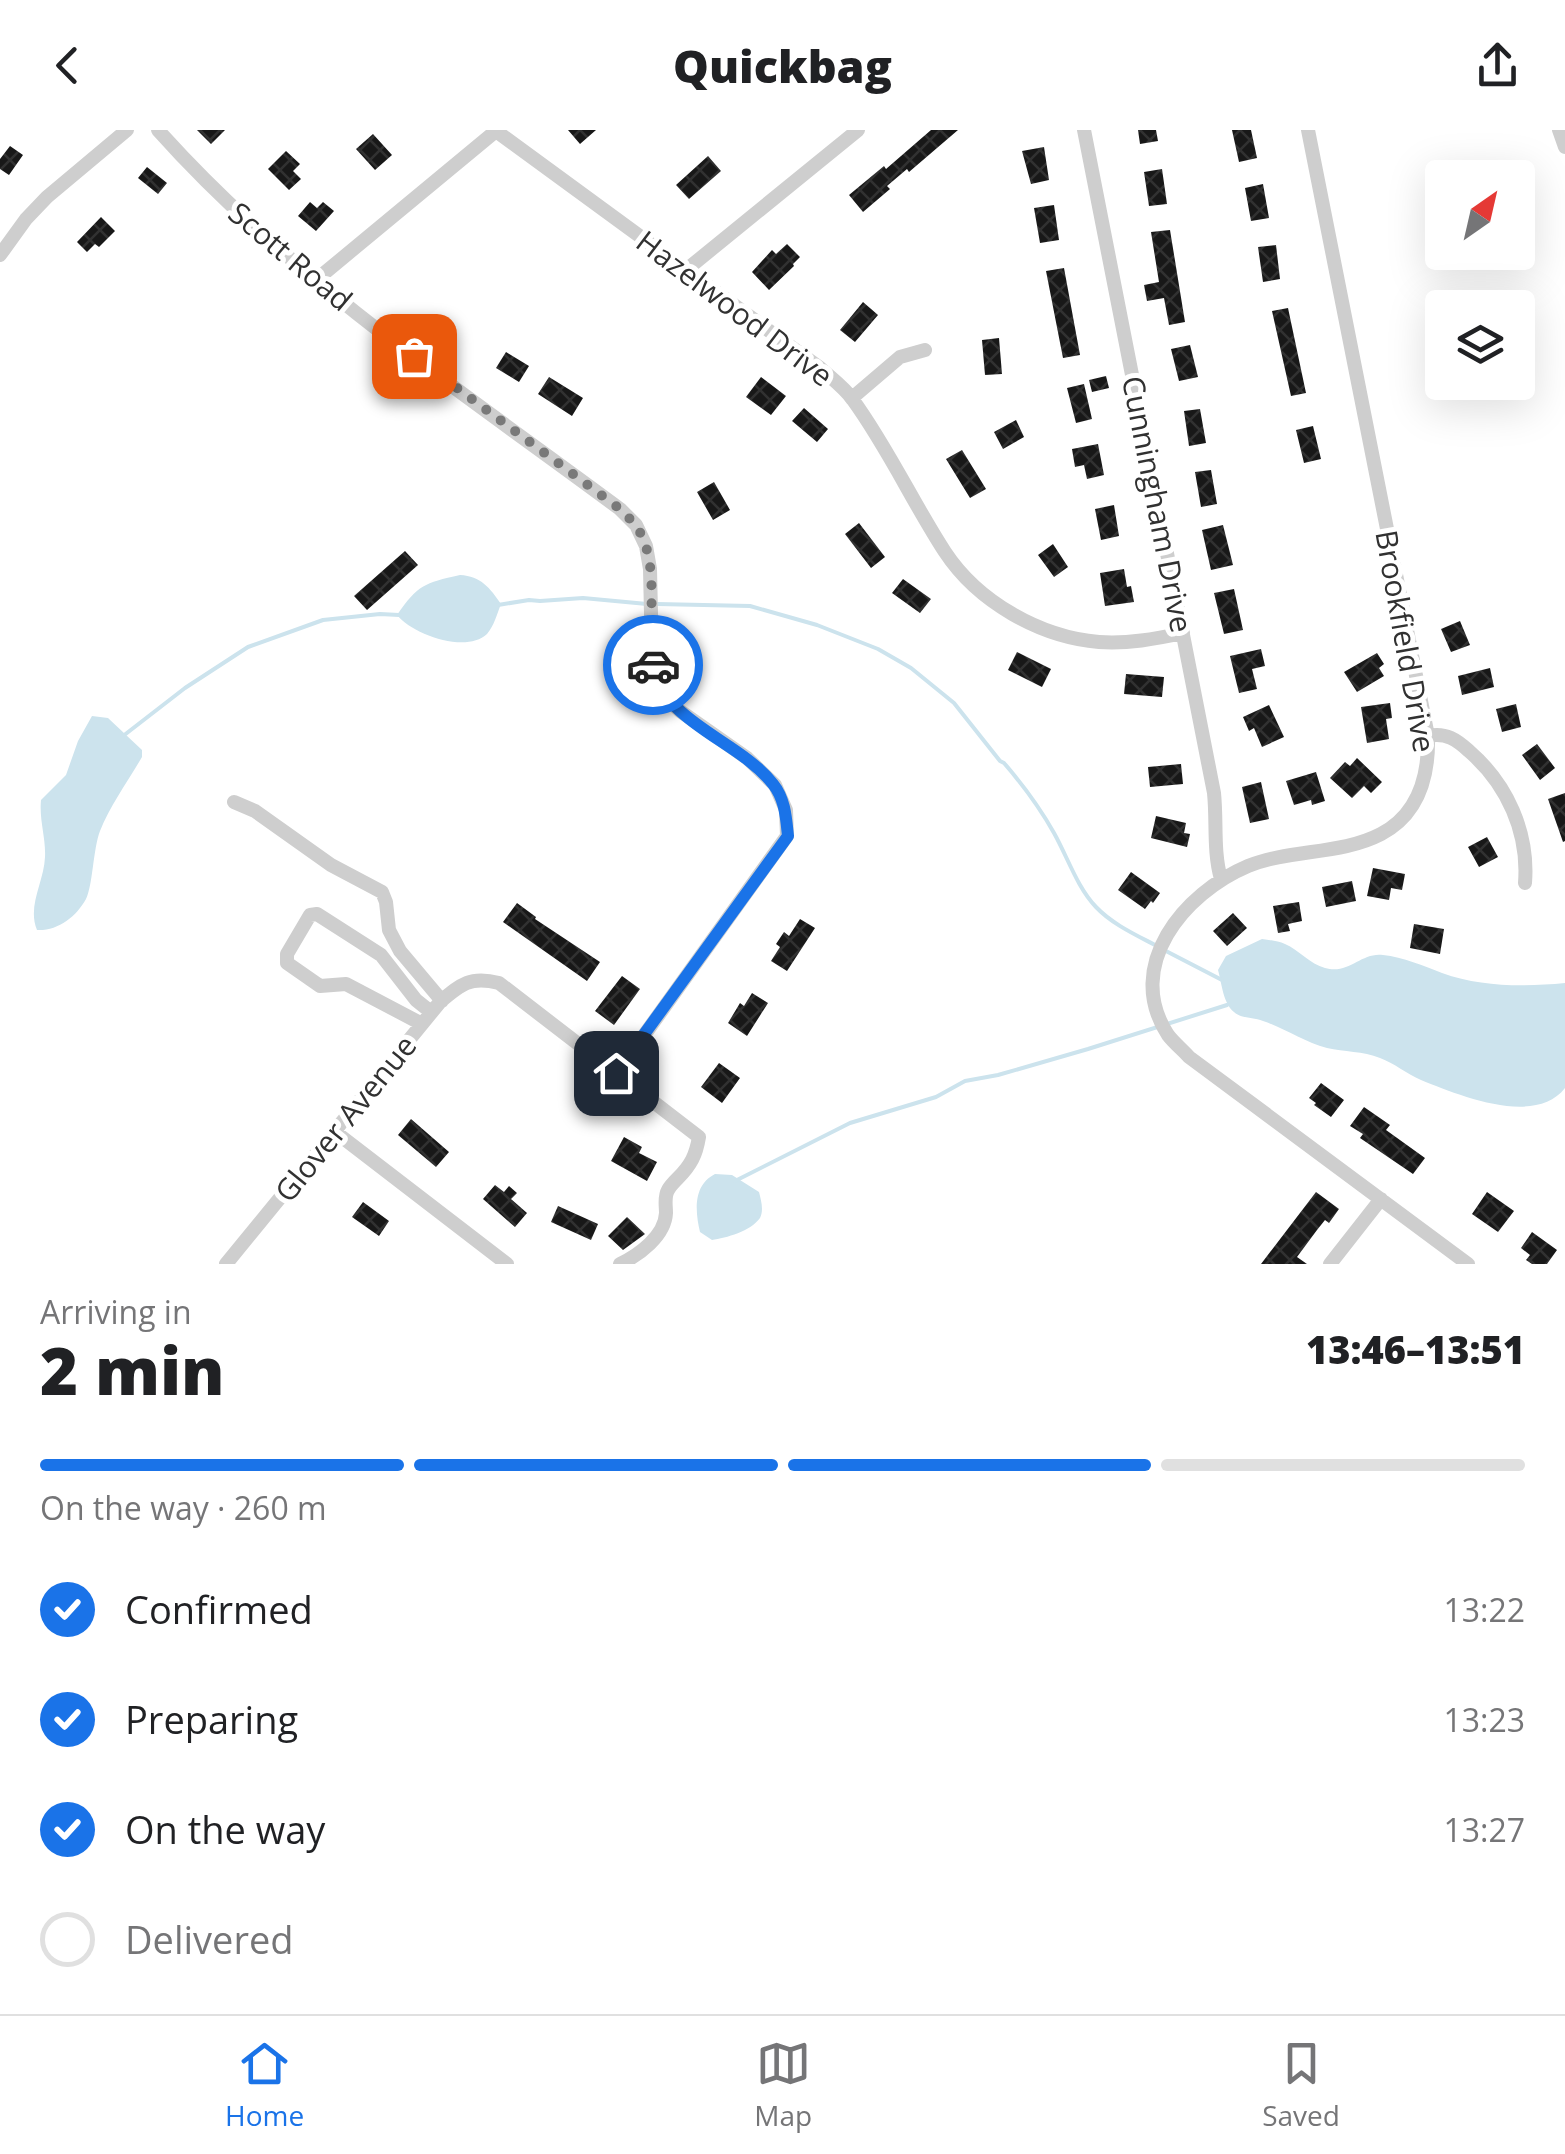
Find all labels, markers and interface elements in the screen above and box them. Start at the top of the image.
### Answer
text: Quickbag [673,35,892,96]
icon: back [40,38,95,93]
icon: share [1470,38,1525,93]
north arrow [1425,160,1535,270]
map controls [1425,160,1535,400]
street label: Scott Road [221,192,361,320]
street label: Hazelwood Drive [628,221,842,395]
button: layers [1425,290,1535,400]
pin [372,314,457,399]
icon: bag [387,329,442,384]
street label: Cunningham Drive [1113,372,1203,636]
street label: Brookfield Drive [1366,527,1446,755]
courier [603,615,703,715]
icon: car [626,638,681,693]
street label: Glover Avenue [265,1026,425,1210]
pin [574,1031,659,1116]
icon: home [589,1046,644,1101]
text: Arriving in [40,1290,192,1333]
text: 13:46–13:51 [1306,1323,1525,1375]
text: 2 min [40,1326,225,1414]
text: On the way · 260 m [40,1486,327,1529]
icon: check [40,1582,95,1637]
text: Confirmed [125,1583,313,1635]
text: 13:22 [1443,1588,1525,1631]
icon: check [40,1692,95,1747]
text: Preparing [125,1693,298,1745]
text: 13:23 [1443,1698,1525,1741]
icon: check [40,1802,95,1857]
text: On the way [125,1803,325,1855]
text: 13:27 [1443,1808,1525,1851]
text: Delivered [125,1913,294,1965]
tab: Home [225,2036,304,2134]
tab: Map [754,2036,812,2134]
tab: Saved [1262,2036,1340,2134]

